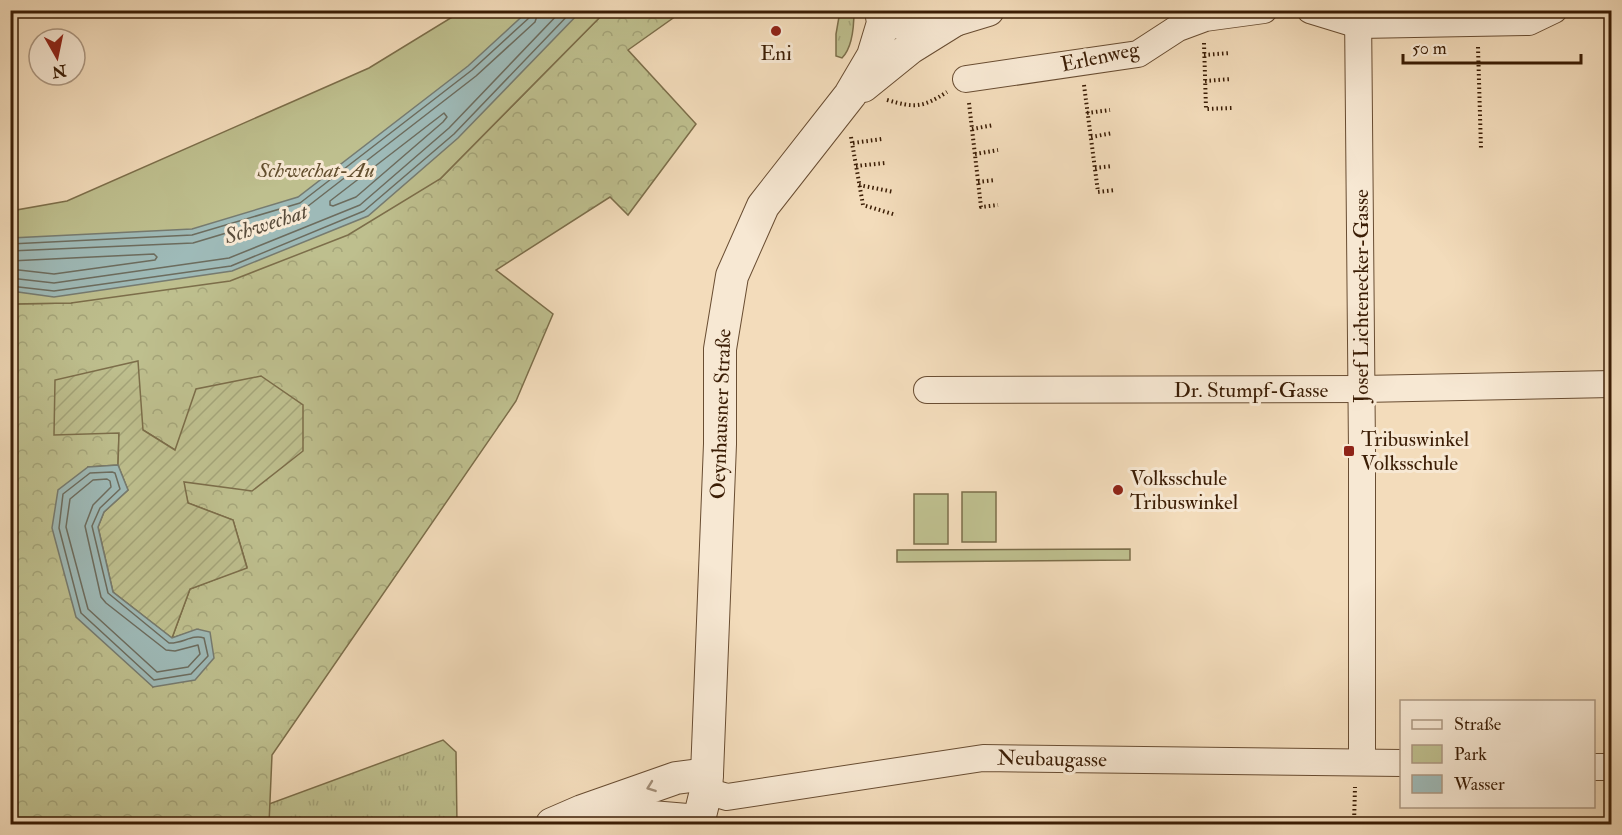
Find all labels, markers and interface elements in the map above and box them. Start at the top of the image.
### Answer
marker: Eni [769,24,783,38]
north arrow [27,27,87,87]
scale bar [1403,27,1582,65]
street label: Erlenweg [1058,35,1142,78]
text: 50 m [1412,37,1447,60]
place label: Eni [760,40,792,67]
text: N [50,60,69,82]
park label: Schwechat-Au [256,157,375,184]
street label: Josef Lichtenecker-Gasse [1348,189,1375,404]
water label: Schwechat [220,197,313,251]
street label: Oeynhausner Straße [705,328,737,500]
street label: Dr. Stumpf-Gasse [1174,377,1328,404]
place label: Tribuswinkel Volksschule [1361,426,1470,477]
marker: Tribuswinkel Volksschule [1342,444,1356,458]
place label: Volksschule Tribuswinkel [1130,465,1239,516]
marker: Volksschule Tribuswinkel [1111,483,1125,497]
legend [1400,700,1595,808]
text: Straße [1454,713,1502,736]
text: Park [1454,743,1487,766]
street label: Neubaugasse [997,745,1107,773]
text: Wasser [1453,773,1505,796]
one-way arrow [646,780,657,792]

